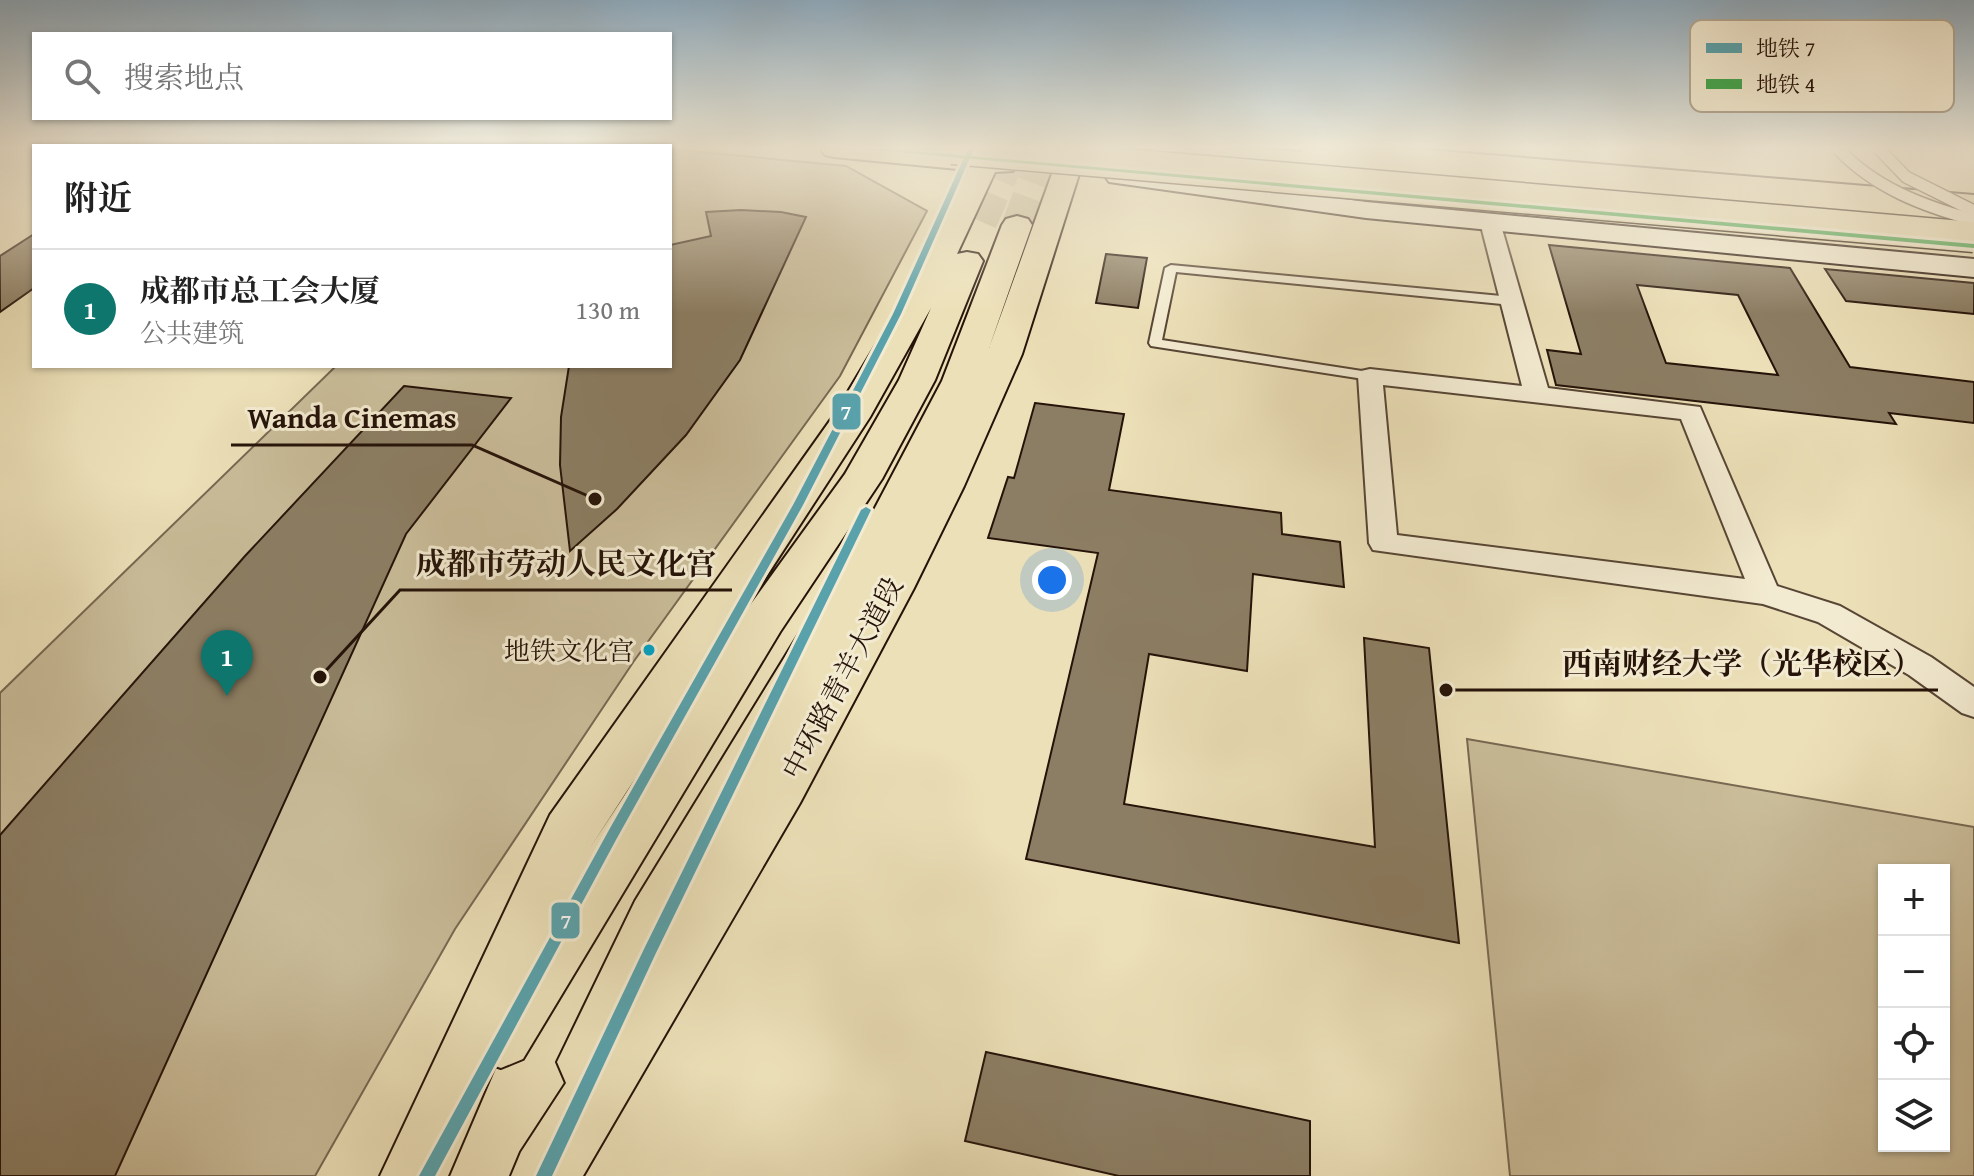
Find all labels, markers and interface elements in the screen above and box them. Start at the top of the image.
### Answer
legend [1690,20,1954,112]
search box [32,32,672,120]
text: 地铁 7 [1756,32,1815,64]
icon: search [60,54,104,98]
text: 搜索地点 [124,55,244,99]
text: 地铁 4 [1756,68,1815,100]
text: 附近 [64,173,132,222]
text: 成都市总工会大厦 [140,268,380,312]
text: 1 [83,290,97,329]
text: 130 m [575,290,640,329]
text: 公共建筑 [140,313,244,352]
callout: Wanda Cinemas [231,391,472,445]
line badge: 7 [831,392,862,431]
text: Wanda Cinemas [247,395,457,439]
text: 7 [840,395,852,427]
callout: 成都市劳动人民文化宫 [400,536,732,590]
text: 成都市劳动人民文化宫 [416,541,716,585]
your location [1032,560,1072,600]
street label: 中环路青羊大道段 [771,569,912,786]
pin: 1 [201,630,253,696]
place label: 地铁文化宫 [504,631,634,670]
callout: 西南财经大学（光华校区） [1546,636,1938,690]
text: 西南财经大学（光华校区） [1562,641,1922,685]
marker: 地铁文化宫 [641,642,657,658]
map controls [1878,864,1950,1152]
button: + [1878,864,1950,936]
line badge: 7 [550,901,581,940]
text: 7 [560,904,572,936]
button: − [1878,936,1950,1008]
button: locate [1878,1008,1950,1080]
button: layers [1878,1080,1950,1152]

